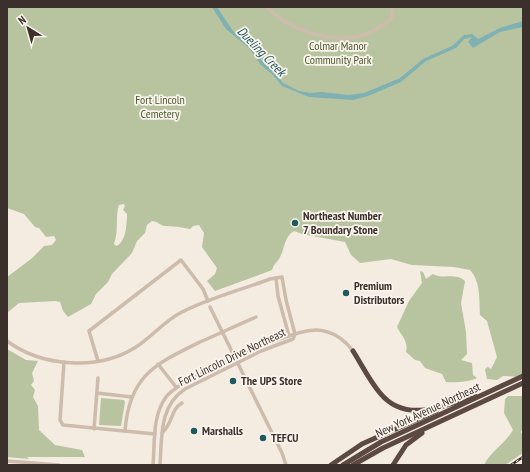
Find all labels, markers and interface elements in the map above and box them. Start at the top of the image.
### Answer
north arrow [8,8,48,48]
text: N [15,13,29,27]
water label: Dueling Creek [234,23,291,81]
park label: Colmar Manor Community Park [305,38,372,67]
park label: Fort Lincoln Cemetery [135,92,185,121]
place label: Northeast Number 7 Boundary Stone [303,208,382,237]
marker: Northeast Number 7 Boundary Stone [290,218,300,228]
place label: Premium Distributors [354,278,404,307]
marker: Premium Distributors [341,288,351,298]
street label: Fort Lincoln Drive Northeast [176,324,289,389]
place label: The UPS Store [241,373,302,388]
marker: The UPS Store [228,376,238,386]
street label: New York Avenue Northeast [373,378,483,440]
place label: Marshalls [202,423,243,438]
marker: Marshalls [189,426,199,436]
place label: TEFCU [271,430,299,445]
marker: TEFCU [258,433,268,443]

